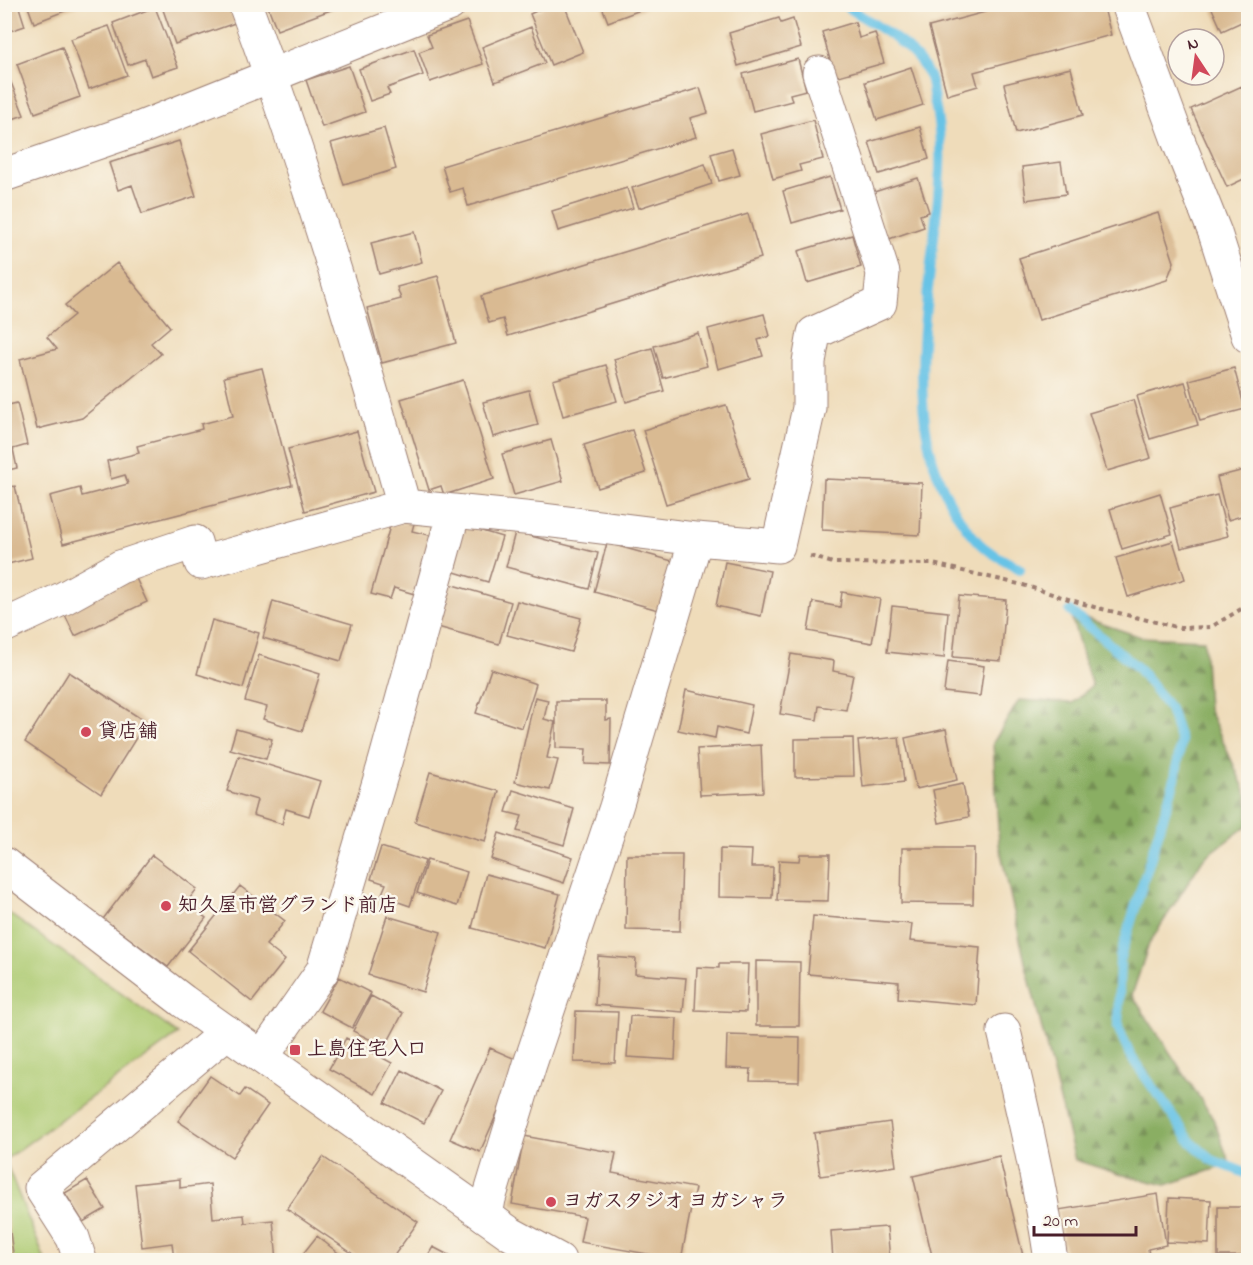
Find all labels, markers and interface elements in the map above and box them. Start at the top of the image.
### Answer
north arrow [1166,27,1226,87]
text: N [1185,31,1201,57]
place label: 貸店舗 [98,718,158,747]
marker: 貸店舗 [79,725,93,739]
place label: 知久屋市営グランド前店 [178,892,398,921]
marker: 知久屋市営グランド前店 [159,899,173,913]
place label: 上島住宅入口 [307,1036,427,1065]
marker: 上島住宅入口 [288,1043,302,1057]
place label: ヨガスタジオ ヨガシャラ [563,1188,788,1217]
marker: ヨガスタジオ ヨガシャラ [544,1195,558,1209]
scale bar [1034,1199,1136,1237]
text: 20 m [1043,1209,1078,1235]

